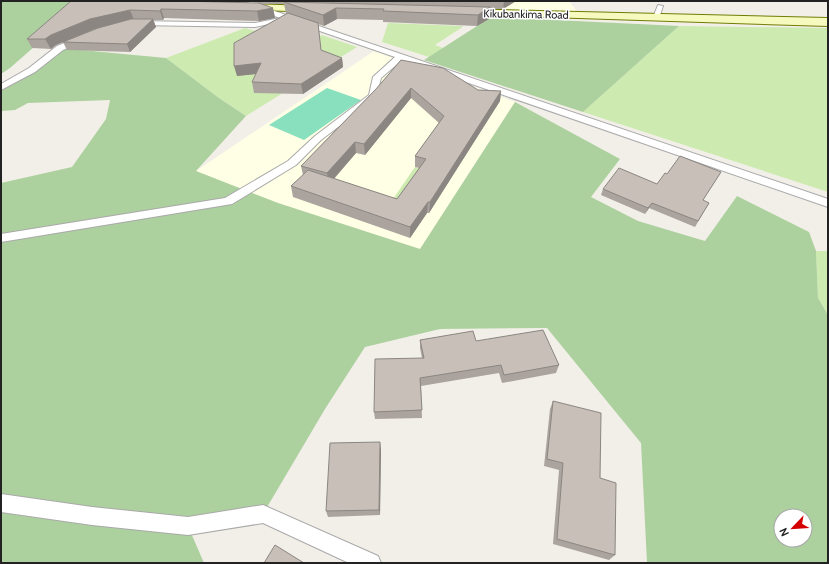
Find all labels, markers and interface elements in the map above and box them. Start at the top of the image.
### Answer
street label: Kikubankima Road [483,6,569,22]
north arrow [773,508,813,548]
text: N [776,526,792,539]

